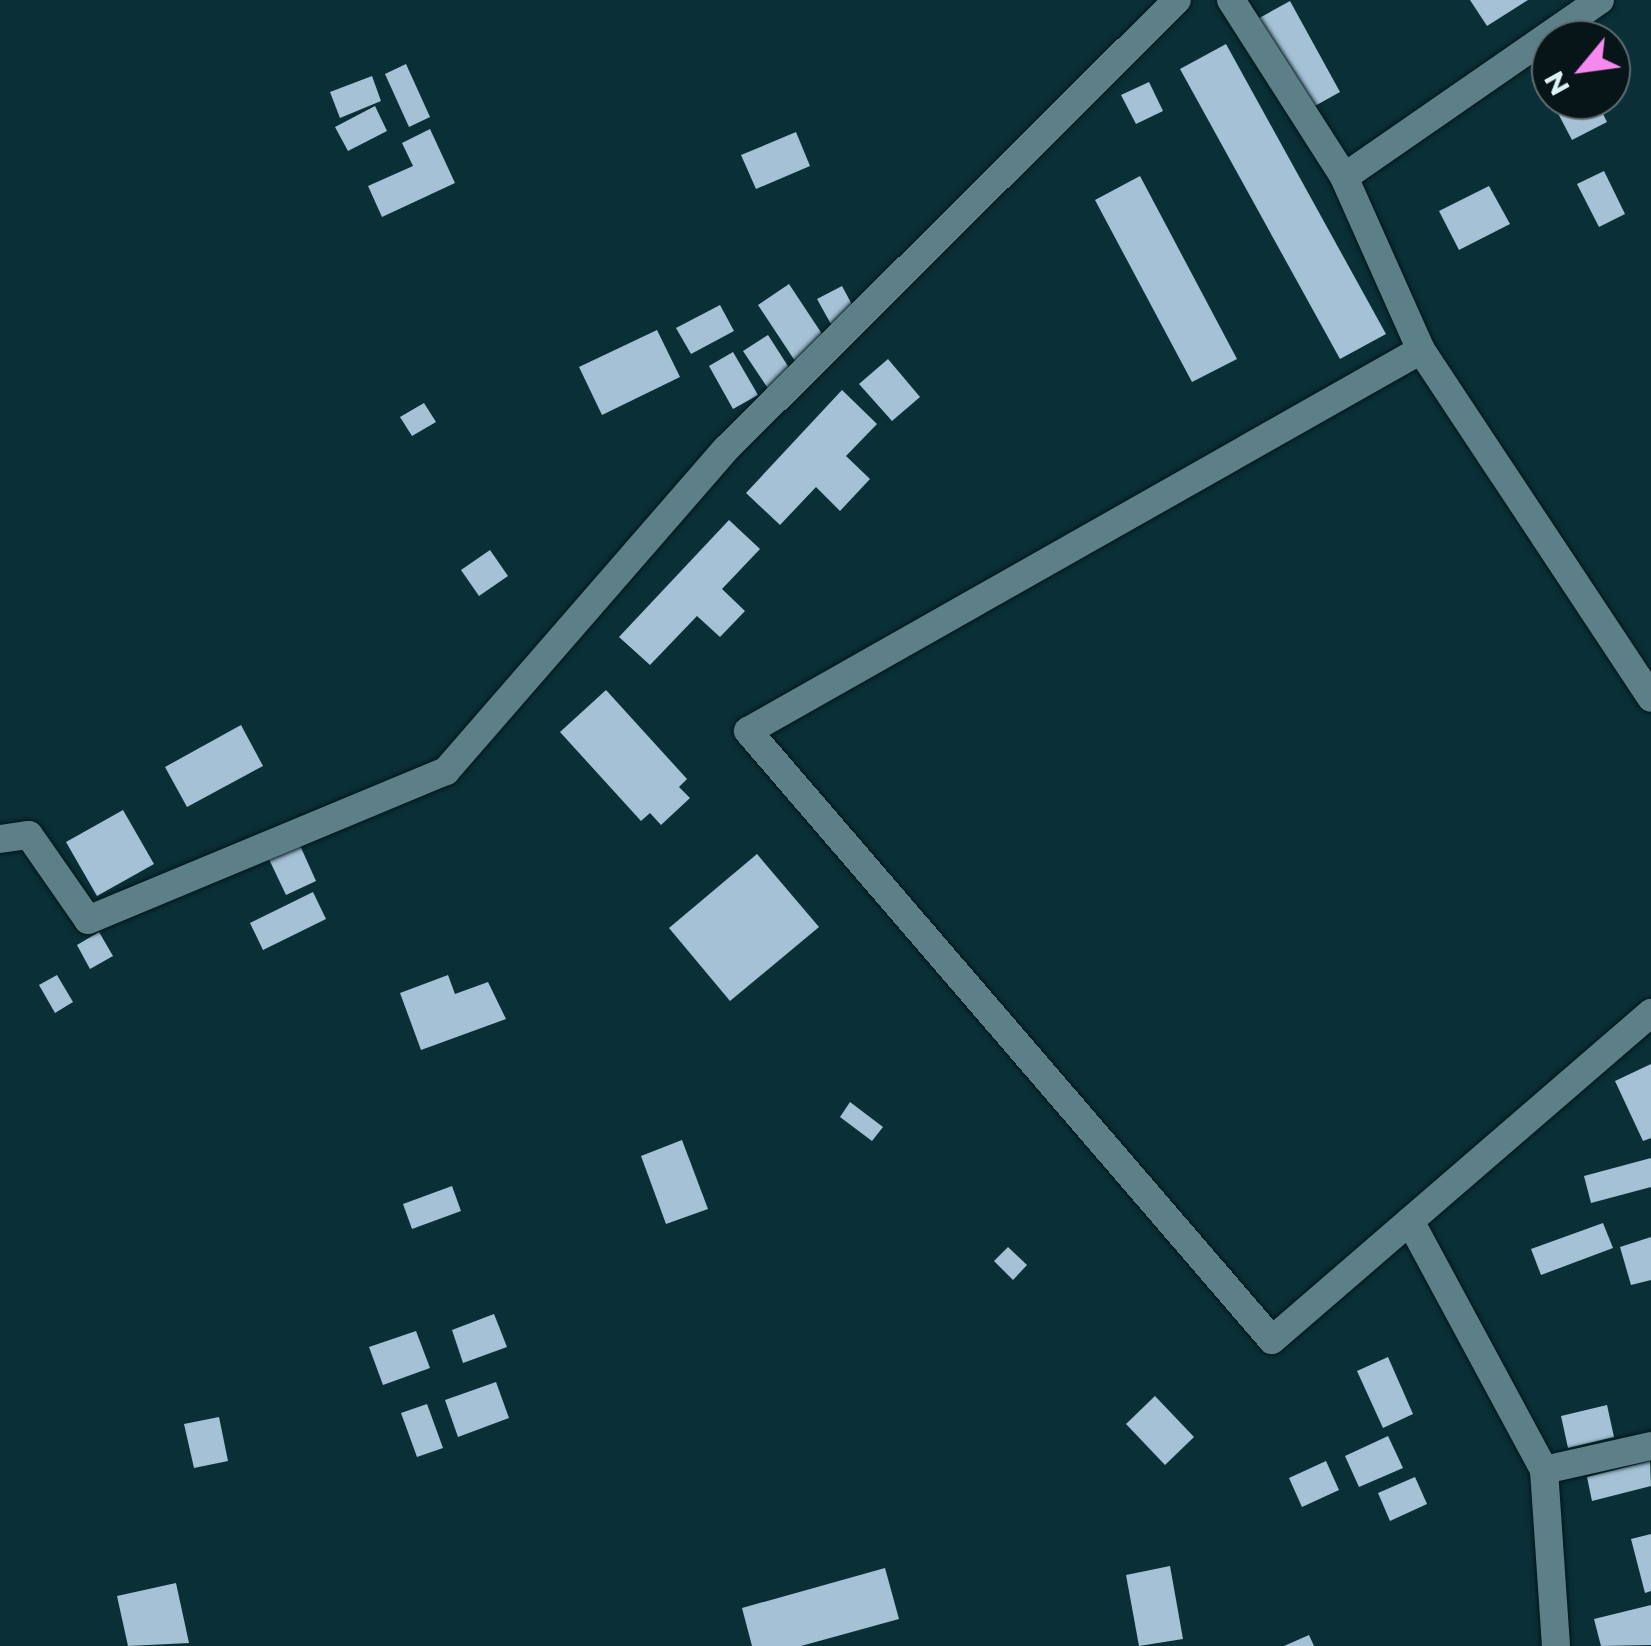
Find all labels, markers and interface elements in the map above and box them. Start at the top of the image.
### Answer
north arrow [1531,20,1631,120]
text: N [1536,65,1577,102]

